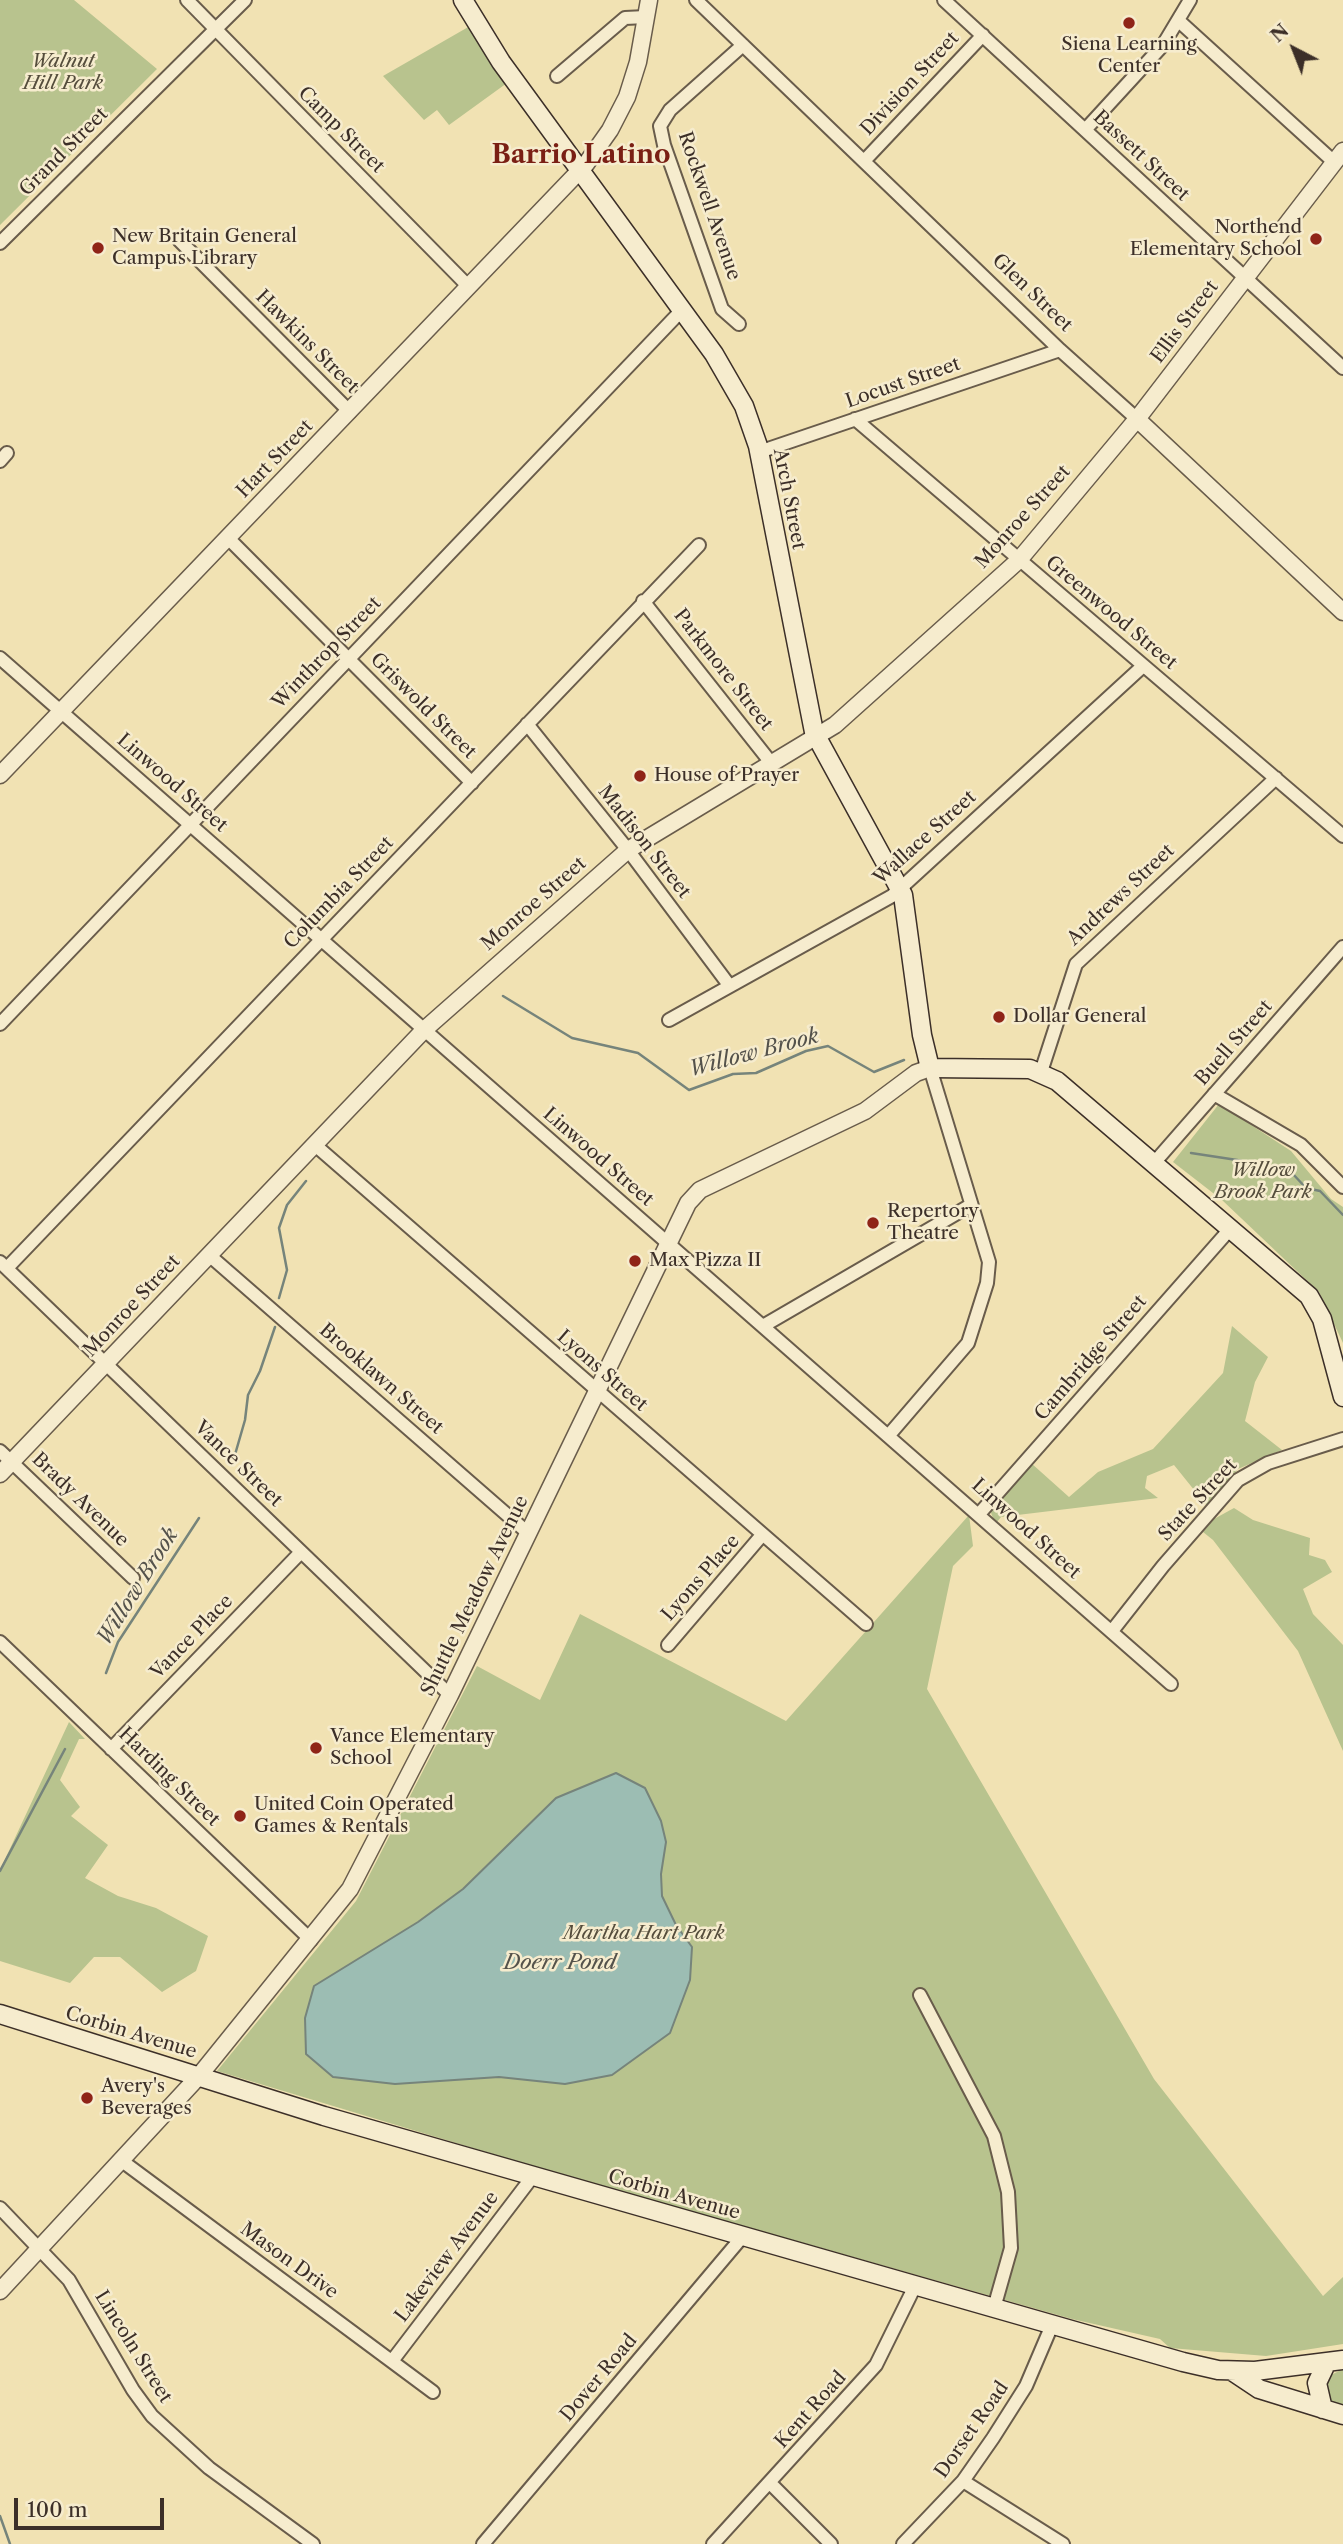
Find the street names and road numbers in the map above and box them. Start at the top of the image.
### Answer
street label: Division Street [856,27,964,141]
street label: Camp Street [293,82,389,178]
street label: Grand Street [15,103,113,201]
street label: Bassett Street [1088,106,1194,206]
street label: Rockwell Avenue [673,129,745,283]
street label: Glen Street [987,249,1077,337]
street label: Ellis Street [1147,276,1223,368]
street label: Hawkins Street [250,285,364,399]
street label: Locust Street [843,353,963,413]
street label: Hart Street [232,415,318,503]
street label: Arch Street [768,446,810,552]
street label: Monroe Street [971,461,1075,573]
street label: Greenwood Street [1041,551,1181,675]
street label: Winthrop Street [268,592,386,714]
street label: Parkmore Street [668,605,778,735]
street label: Griswold Street [365,648,481,764]
street label: Linwood Street [112,729,232,837]
street label: Madison Street [593,781,695,903]
street label: Wallace Street [869,786,981,890]
street label: Columbia Street [280,832,398,954]
street label: Andrews Street [1063,840,1179,950]
street label: Monroe Street [477,852,591,956]
street label: Buell Street [1191,996,1277,1090]
street label: Linwood Street [538,1103,658,1211]
street label: Monroe Street [79,1250,185,1362]
street label: Cambridge Street [1030,1291,1152,1425]
street label: Brooklawn Street [314,1319,448,1439]
street label: Lyons Street [552,1326,652,1416]
street label: Vance Street [189,1416,287,1512]
street label: Brady Avenue [27,1448,133,1552]
street label: State Street [1154,1454,1242,1546]
street label: Linwood Street [967,1474,1085,1584]
street label: Shuttle Meadow Avenue [416,1492,534,1700]
street label: Lyons Place [657,1530,745,1626]
street label: Vance Place [146,1590,238,1684]
street label: Harding Street [114,1723,224,1831]
street label: Corbin Avenue [63,2002,199,2064]
street label: Corbin Avenue [605,2165,743,2225]
street label: Lakeview Avenue [390,2187,504,2327]
street label: Mason Drive [236,2218,342,2304]
street label: Lincoln Street [89,2287,177,2407]
street label: Dover Road [556,2330,642,2426]
street label: Kent Road [771,2367,851,2453]
street label: Dorset Road [930,2377,1014,2483]

